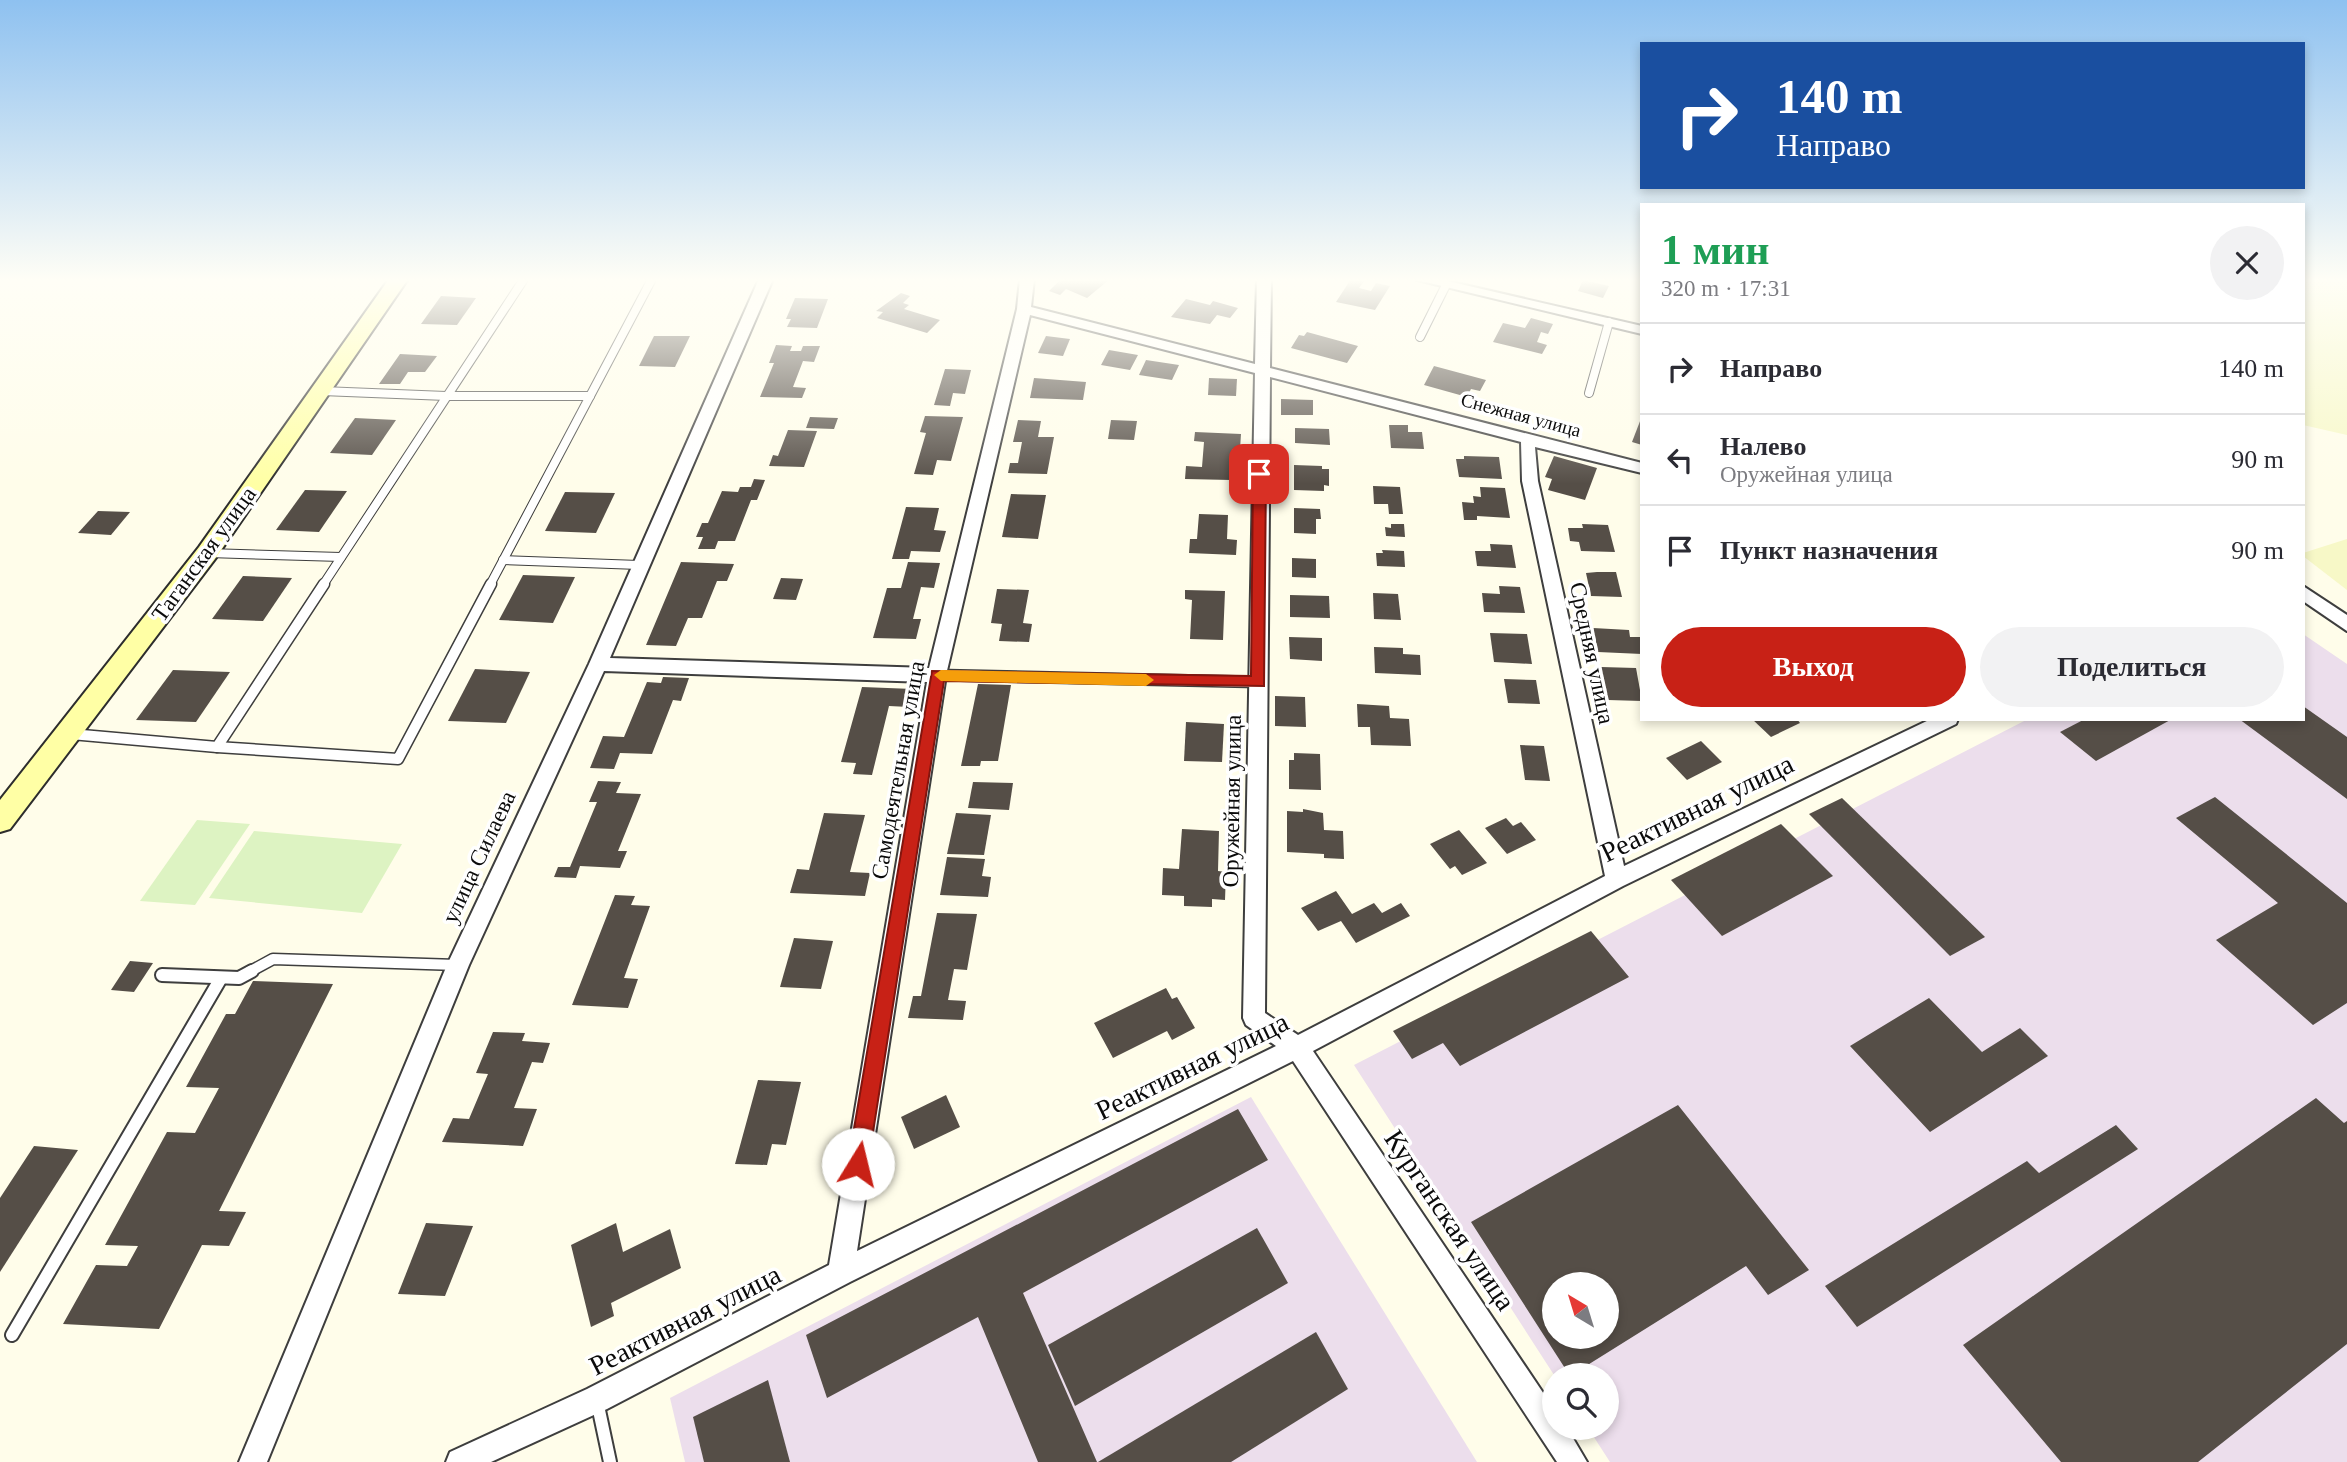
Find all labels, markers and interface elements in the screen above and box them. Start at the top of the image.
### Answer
text: 140 m [1776,69,1903,124]
icon: right [1661,70,1752,161]
text: Направо [1776,127,1891,163]
button: close [2210,226,2284,300]
text: 1 мин [1661,227,1770,273]
text: 320 m · 17:31 [1661,276,1791,301]
icon: right [1661,350,1699,388]
text: Направо [1720,354,1822,383]
text: 140 m [2218,354,2284,383]
street label: Снежная улица [1459,389,1584,441]
text: Налево [1720,432,1806,461]
icon: left [1661,441,1699,479]
pin [1229,444,1289,504]
text: 90 m [2231,445,2284,474]
icon: arrive [1240,455,1278,493]
text: Оружейная улица [1720,462,1893,487]
street label: Таганская улица [147,482,261,626]
icon: arrive [1661,532,1699,570]
text: Пункт назначения [1720,536,1938,565]
text: 90 m [2231,536,2284,565]
street label: Средняя улица [1565,580,1619,726]
button: Выход [1661,627,1966,707]
button: Поделиться [1980,627,2284,707]
street label: Самодеятельная улица [866,659,930,881]
street label: Оружейная улица [1218,714,1246,888]
street label: Реактивная улица [1596,748,1799,868]
street label: улица Силаева [437,787,521,927]
street label: Реактивная улица [1091,1006,1294,1126]
street label: Курганская улица [1378,1124,1522,1316]
position arrow [821,1127,895,1201]
street label: Реактивная улица [584,1258,786,1382]
north arrow [1542,1272,1619,1349]
map controls [1542,1272,1619,1440]
button: search [1542,1363,1619,1440]

